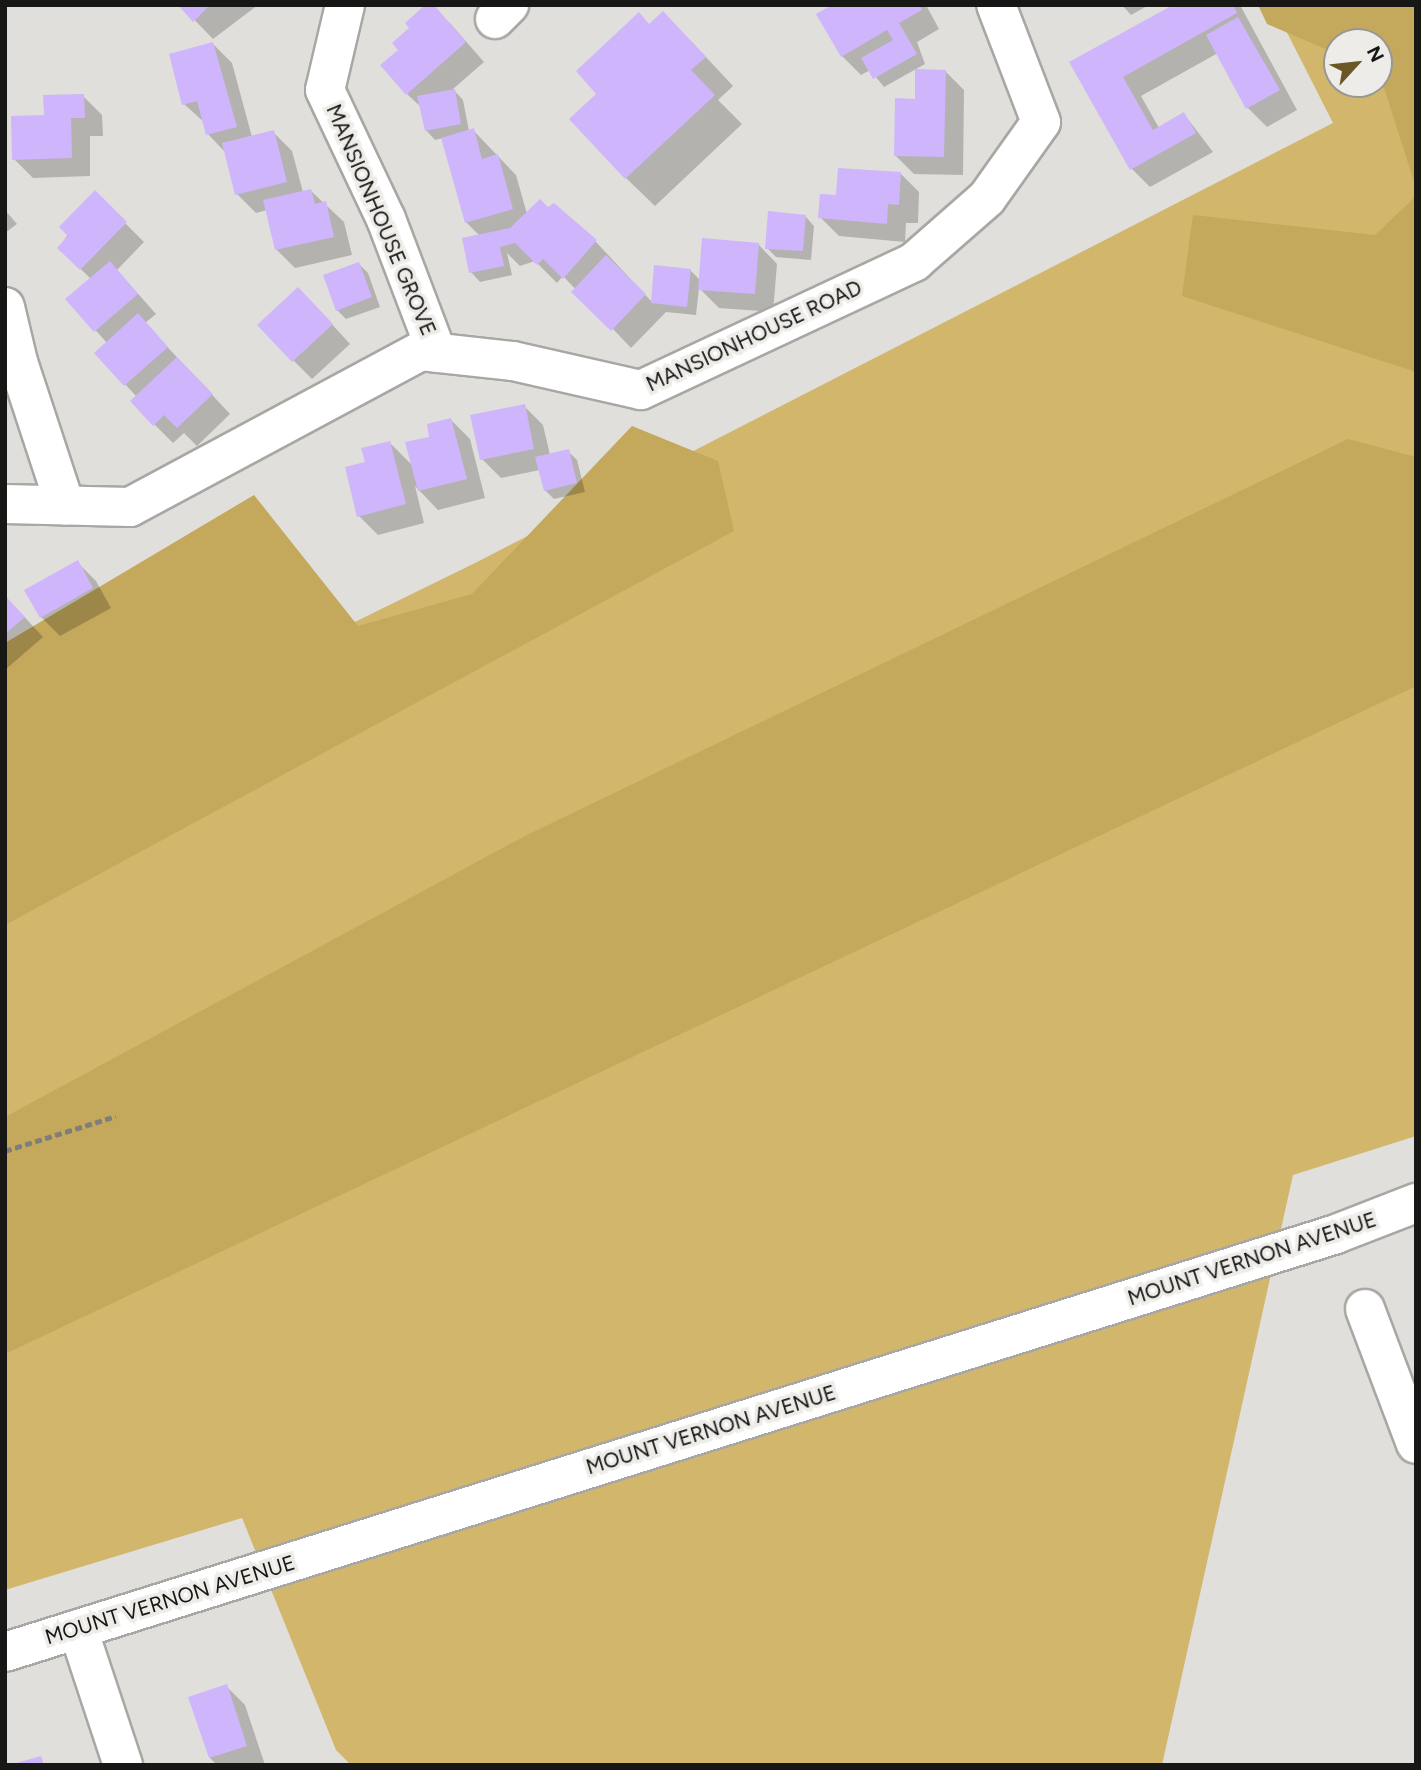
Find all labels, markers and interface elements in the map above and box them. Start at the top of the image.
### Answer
north arrow [1323,28,1393,98]
text: N [1362,42,1389,66]
street label: MANSIONHOUSE GROVE [321,100,441,340]
street label: MANSIONHOUSE ROAD [642,275,866,397]
street label: MOUNT VERNON AVENUE [1125,1207,1379,1311]
street label: MOUNT VERNON AVENUE [583,1380,839,1480]
street label: MOUNT VERNON AVENUE [42,1550,298,1650]

